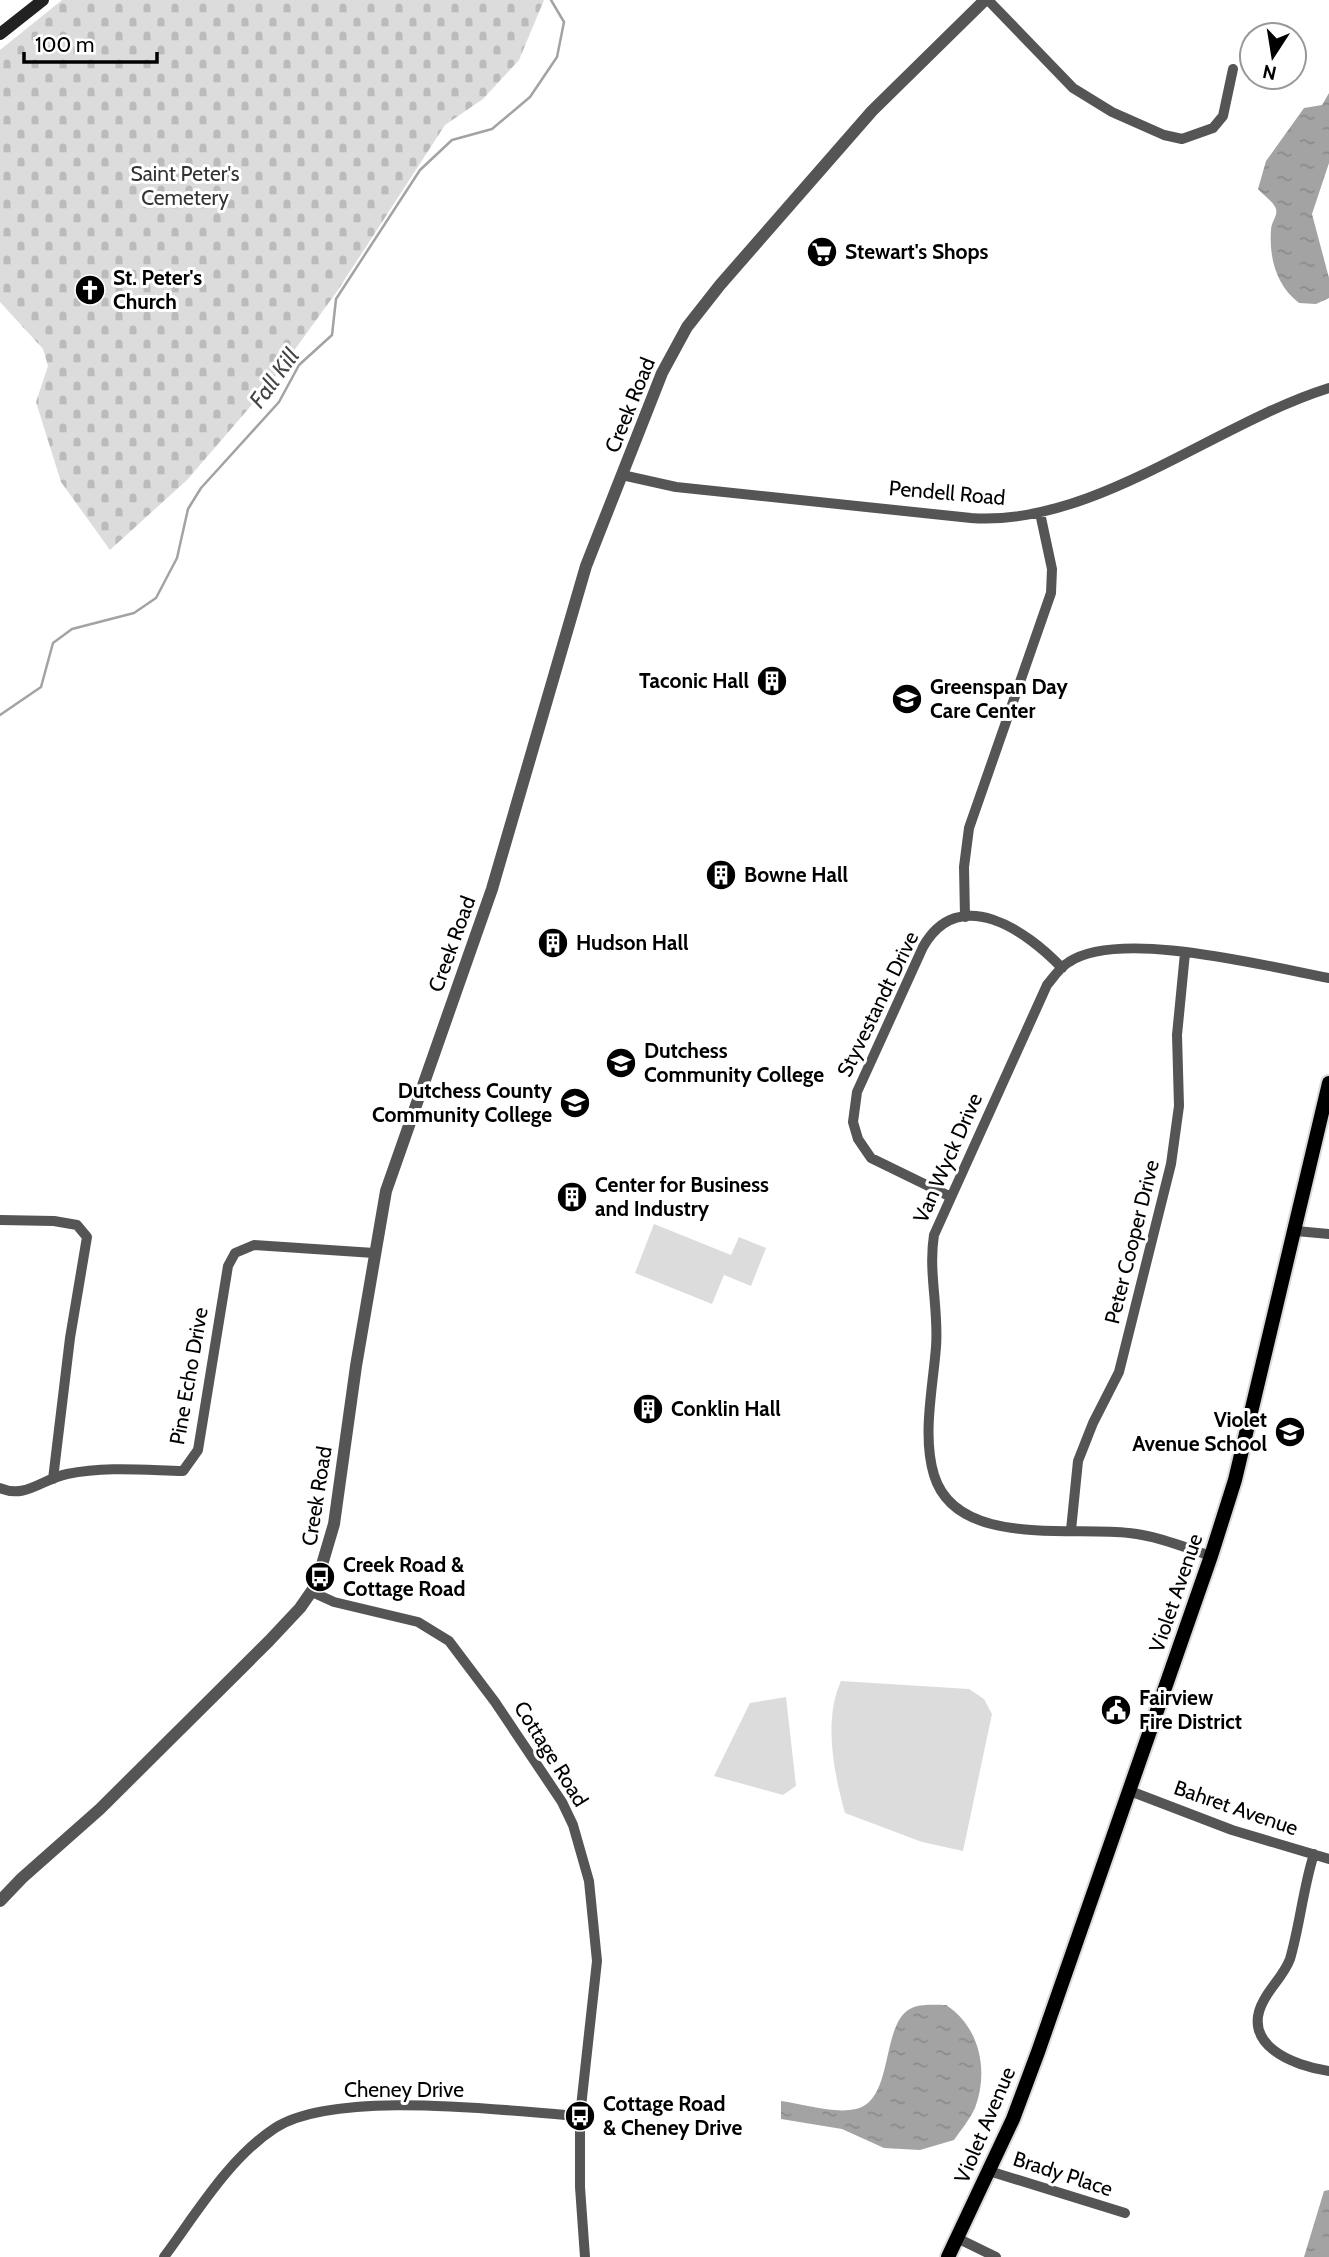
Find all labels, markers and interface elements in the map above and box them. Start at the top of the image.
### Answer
scale bar [24,21,158,65]
north arrow [1238,21,1308,91]
text: 100 m [35,32,94,57]
text: N [1261,59,1279,85]
park label: Saint Peter's Cemetery [130,161,240,210]
supermarket icon: Stewart's Shops [805,235,839,269]
place label: Stewart's Shops [845,239,989,264]
place label: St. Peter's Church [113,265,202,314]
church icon: St. Peter's Church [73,273,107,307]
water label: Fall Kill [243,342,305,413]
street label: Creek Road [599,354,660,456]
street label: Pendell Road [888,475,1006,510]
building icon: Taconic Hall [755,664,789,698]
place label: Taconic Hall [639,668,749,693]
place label: Greenspan Day Care Center [930,674,1068,723]
school or university icon: Greenspan Day Care Center [890,682,924,716]
building icon: Bowne Hall [704,858,738,892]
place label: Bowne Hall [744,862,848,887]
street label: Creek Road [423,892,480,995]
building icon: Hudson Hall [536,926,570,960]
street label: Styvestandt Drive [832,927,924,1081]
place label: Hudson Hall [576,930,689,955]
place label: Dutchess Community College [644,1038,824,1087]
school or university icon: Dutchess Community College [604,1046,638,1080]
place label: Dutchess County Community College [372,1078,553,1127]
school or university icon: Dutchess County Community College [558,1086,592,1120]
street label: Van Wyck Drive [908,1089,987,1227]
street label: Peter Cooper Drive [1099,1157,1164,1327]
place label: Center for Business and Industry [595,1172,769,1221]
building icon: Center for Business and Industry [555,1180,589,1214]
street label: Pine Echo Drive [164,1305,213,1447]
building icon: Conklin Hall [631,1392,665,1426]
place label: Conklin Hall [671,1396,781,1421]
place label: Violet Avenue School [1132,1407,1267,1456]
school or university icon: Violet Avenue School [1273,1415,1307,1449]
street label: Creek Road [296,1444,337,1547]
street label: Violet Avenue [1144,1530,1208,1655]
place label: Creek Road & Cottage Road [343,1552,465,1601]
bus stop icon: Creek Road & Cottage Road [303,1560,337,1594]
place label: Fairview Fire District [1139,1685,1242,1734]
public building icon: Fairview Fire District [1099,1693,1133,1727]
street label: Cottage Road [509,1696,594,1811]
street label: Bahret Avenue [1171,1775,1302,1841]
street label: Violet Avenue [949,2063,1020,2187]
street label: Cheney Drive [344,2077,464,2102]
place label: Cottage Road & Cheney Drive [603,2091,742,2140]
bus stop icon: Cottage Road & Cheney Drive [563,2099,597,2133]
street label: Brady Place [1010,2146,1116,2201]

